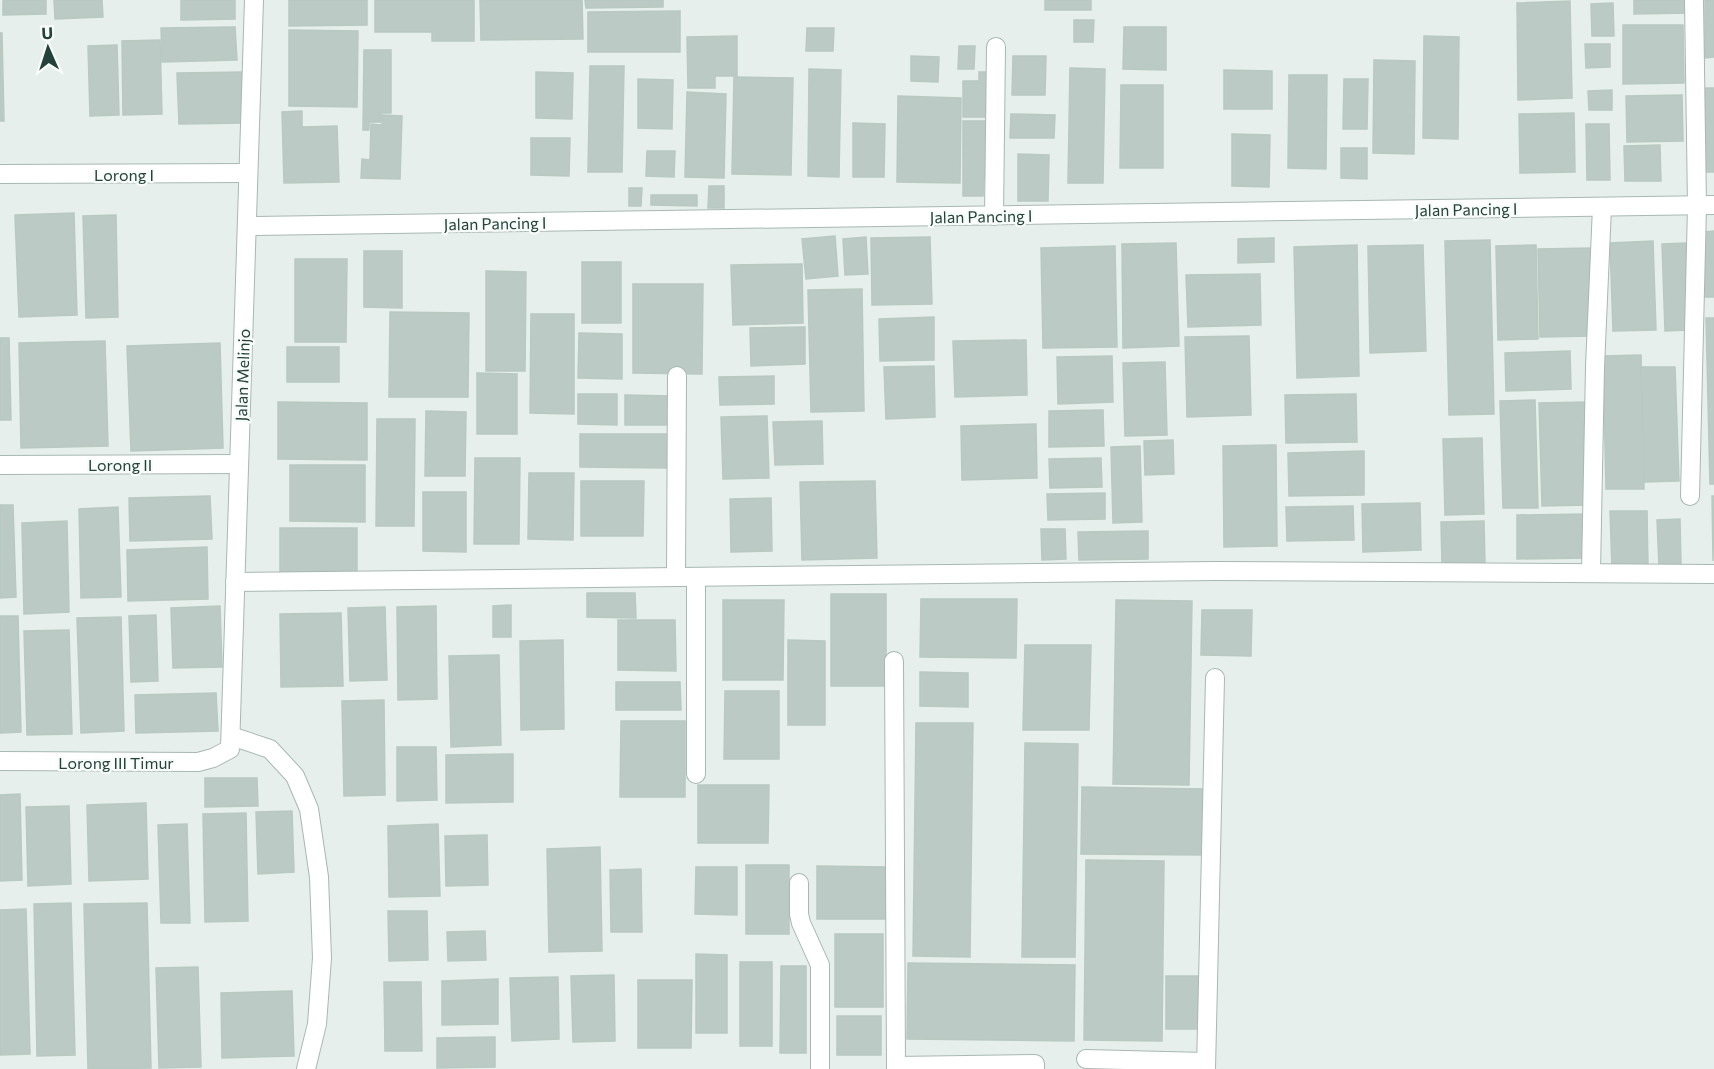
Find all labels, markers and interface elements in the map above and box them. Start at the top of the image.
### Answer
north arrow [18,18,78,78]
text: U [41,23,54,42]
street label: Lorong I [94,165,154,184]
street label: Jalan Pancing I [1415,199,1517,219]
street label: Jalan Pancing I [930,206,1032,226]
street label: Jalan Pancing I [444,213,546,233]
street label: Jalan Melinjo [231,329,253,421]
street label: Lorong II [88,455,152,474]
street label: Lorong III Timur [58,753,174,772]

